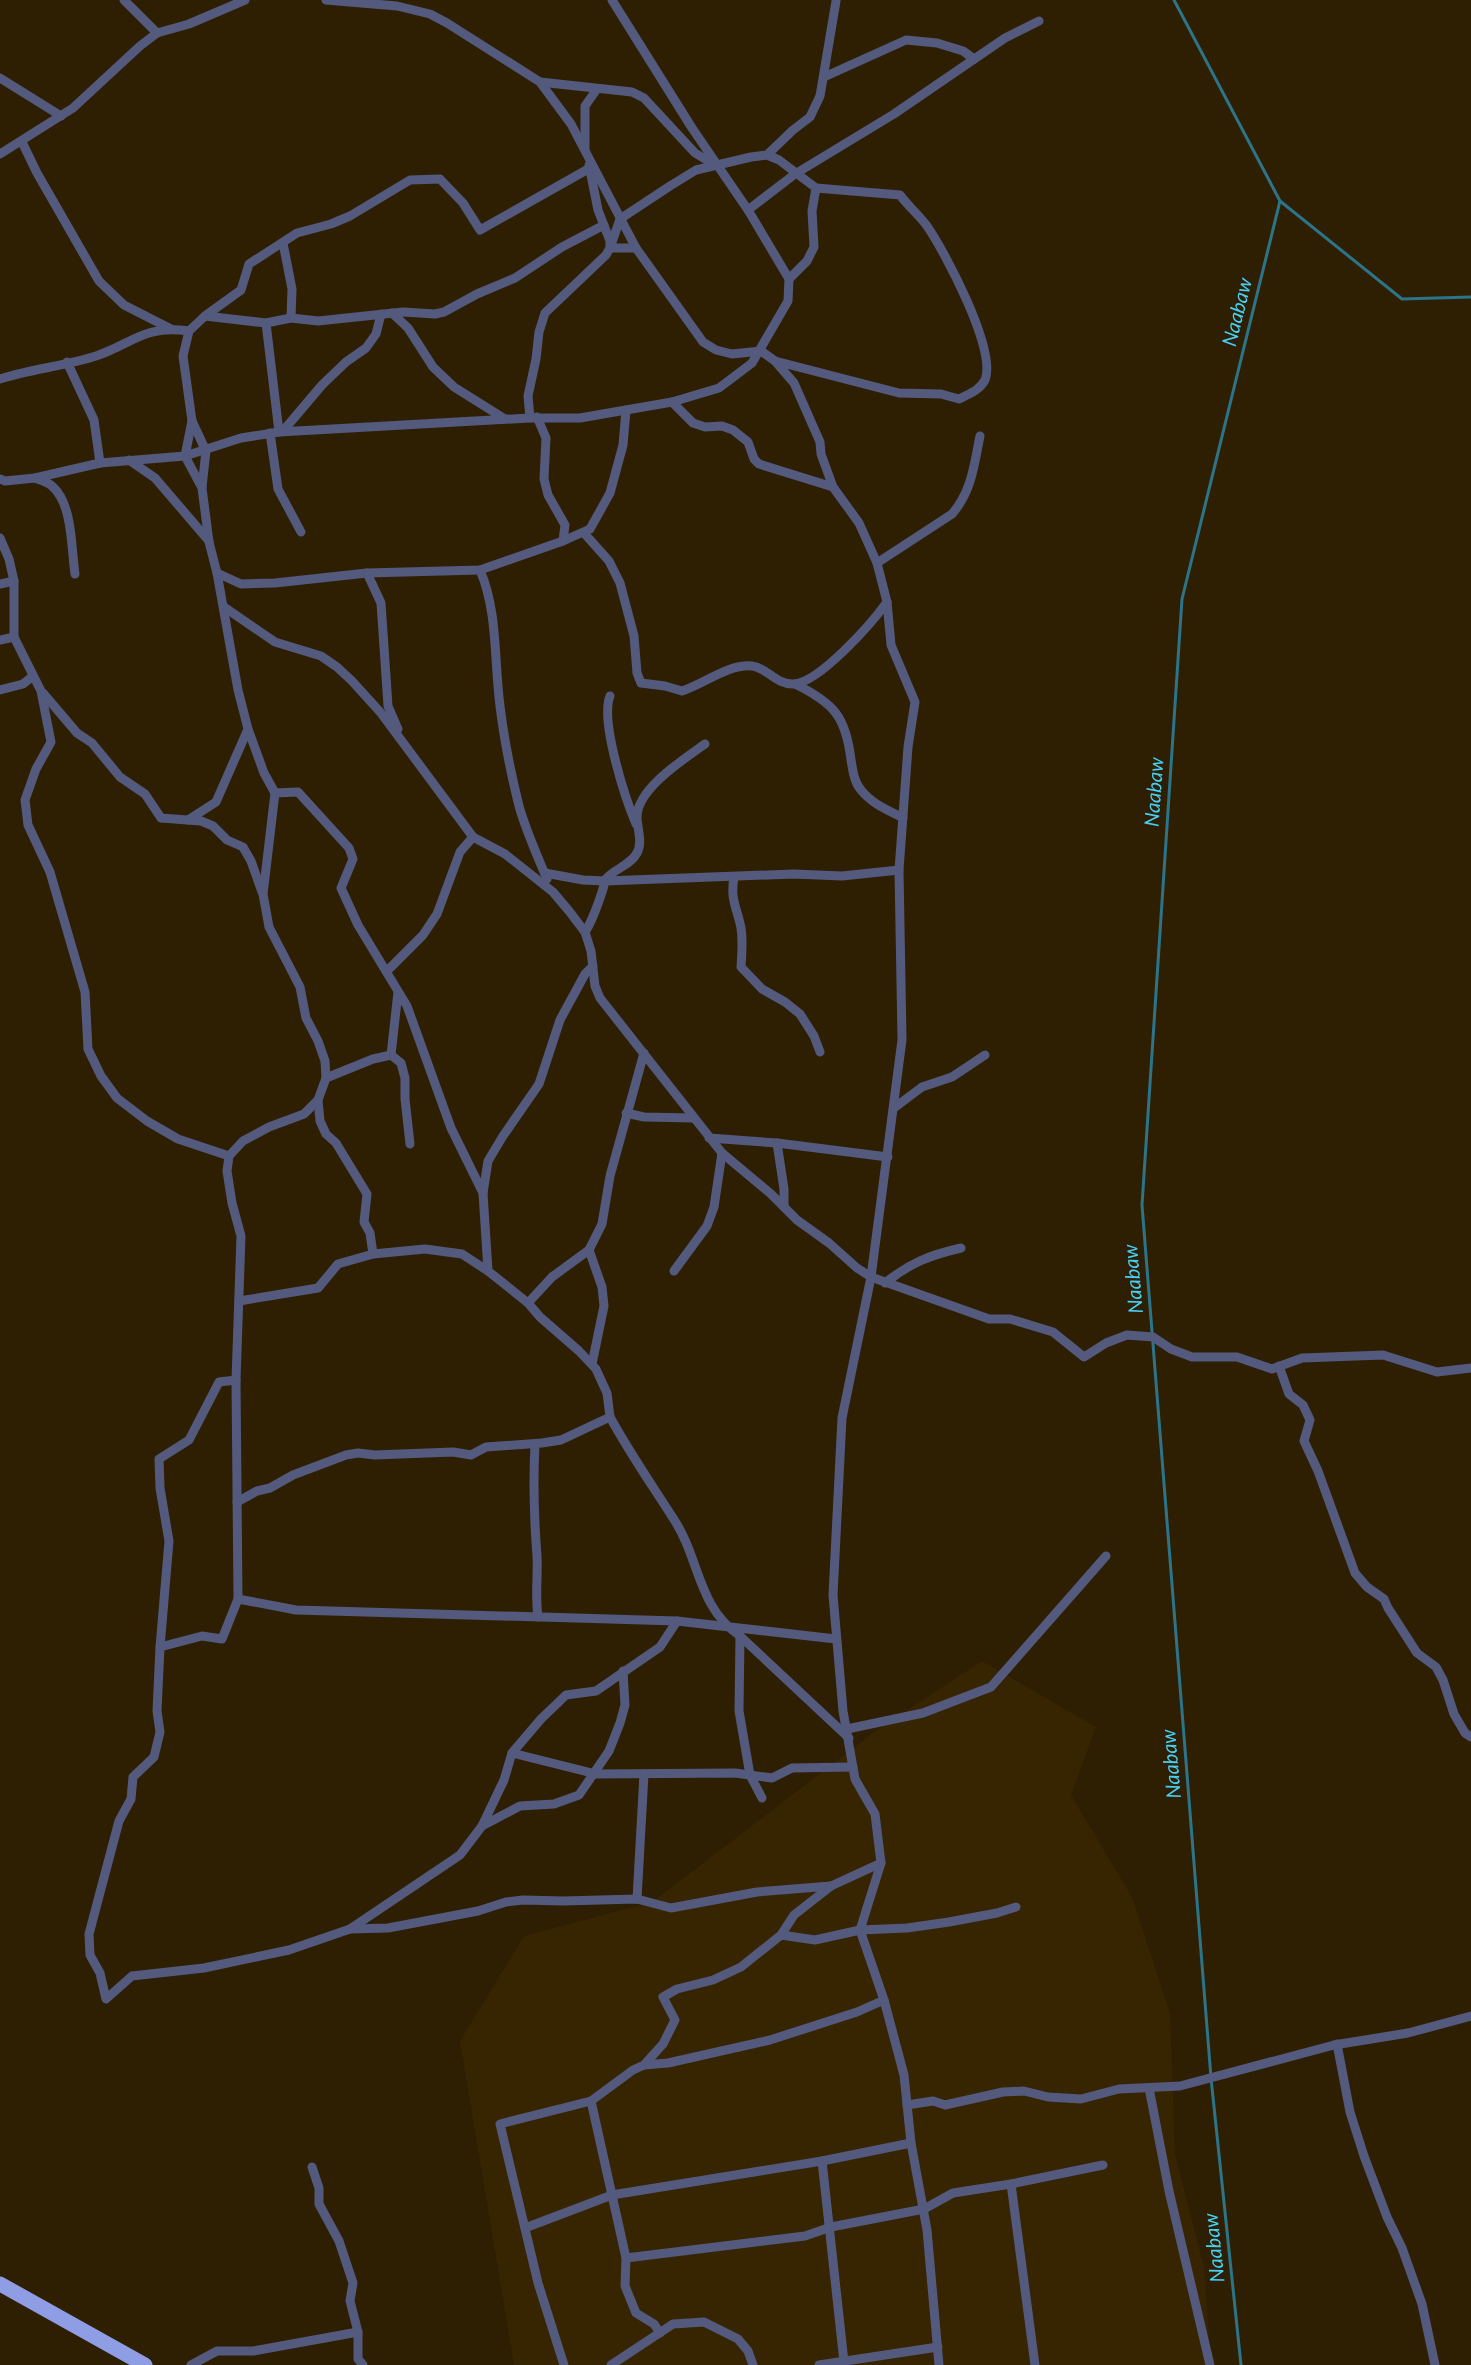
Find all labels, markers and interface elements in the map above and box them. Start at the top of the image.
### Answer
water label: Naabaw [1216,275,1256,348]
water label: Naabaw [1139,756,1167,827]
water label: Naabaw [1117,1243,1147,1315]
water label: Naabaw [1155,1728,1185,1800]
water label: Naabaw [1197,2212,1229,2284]

